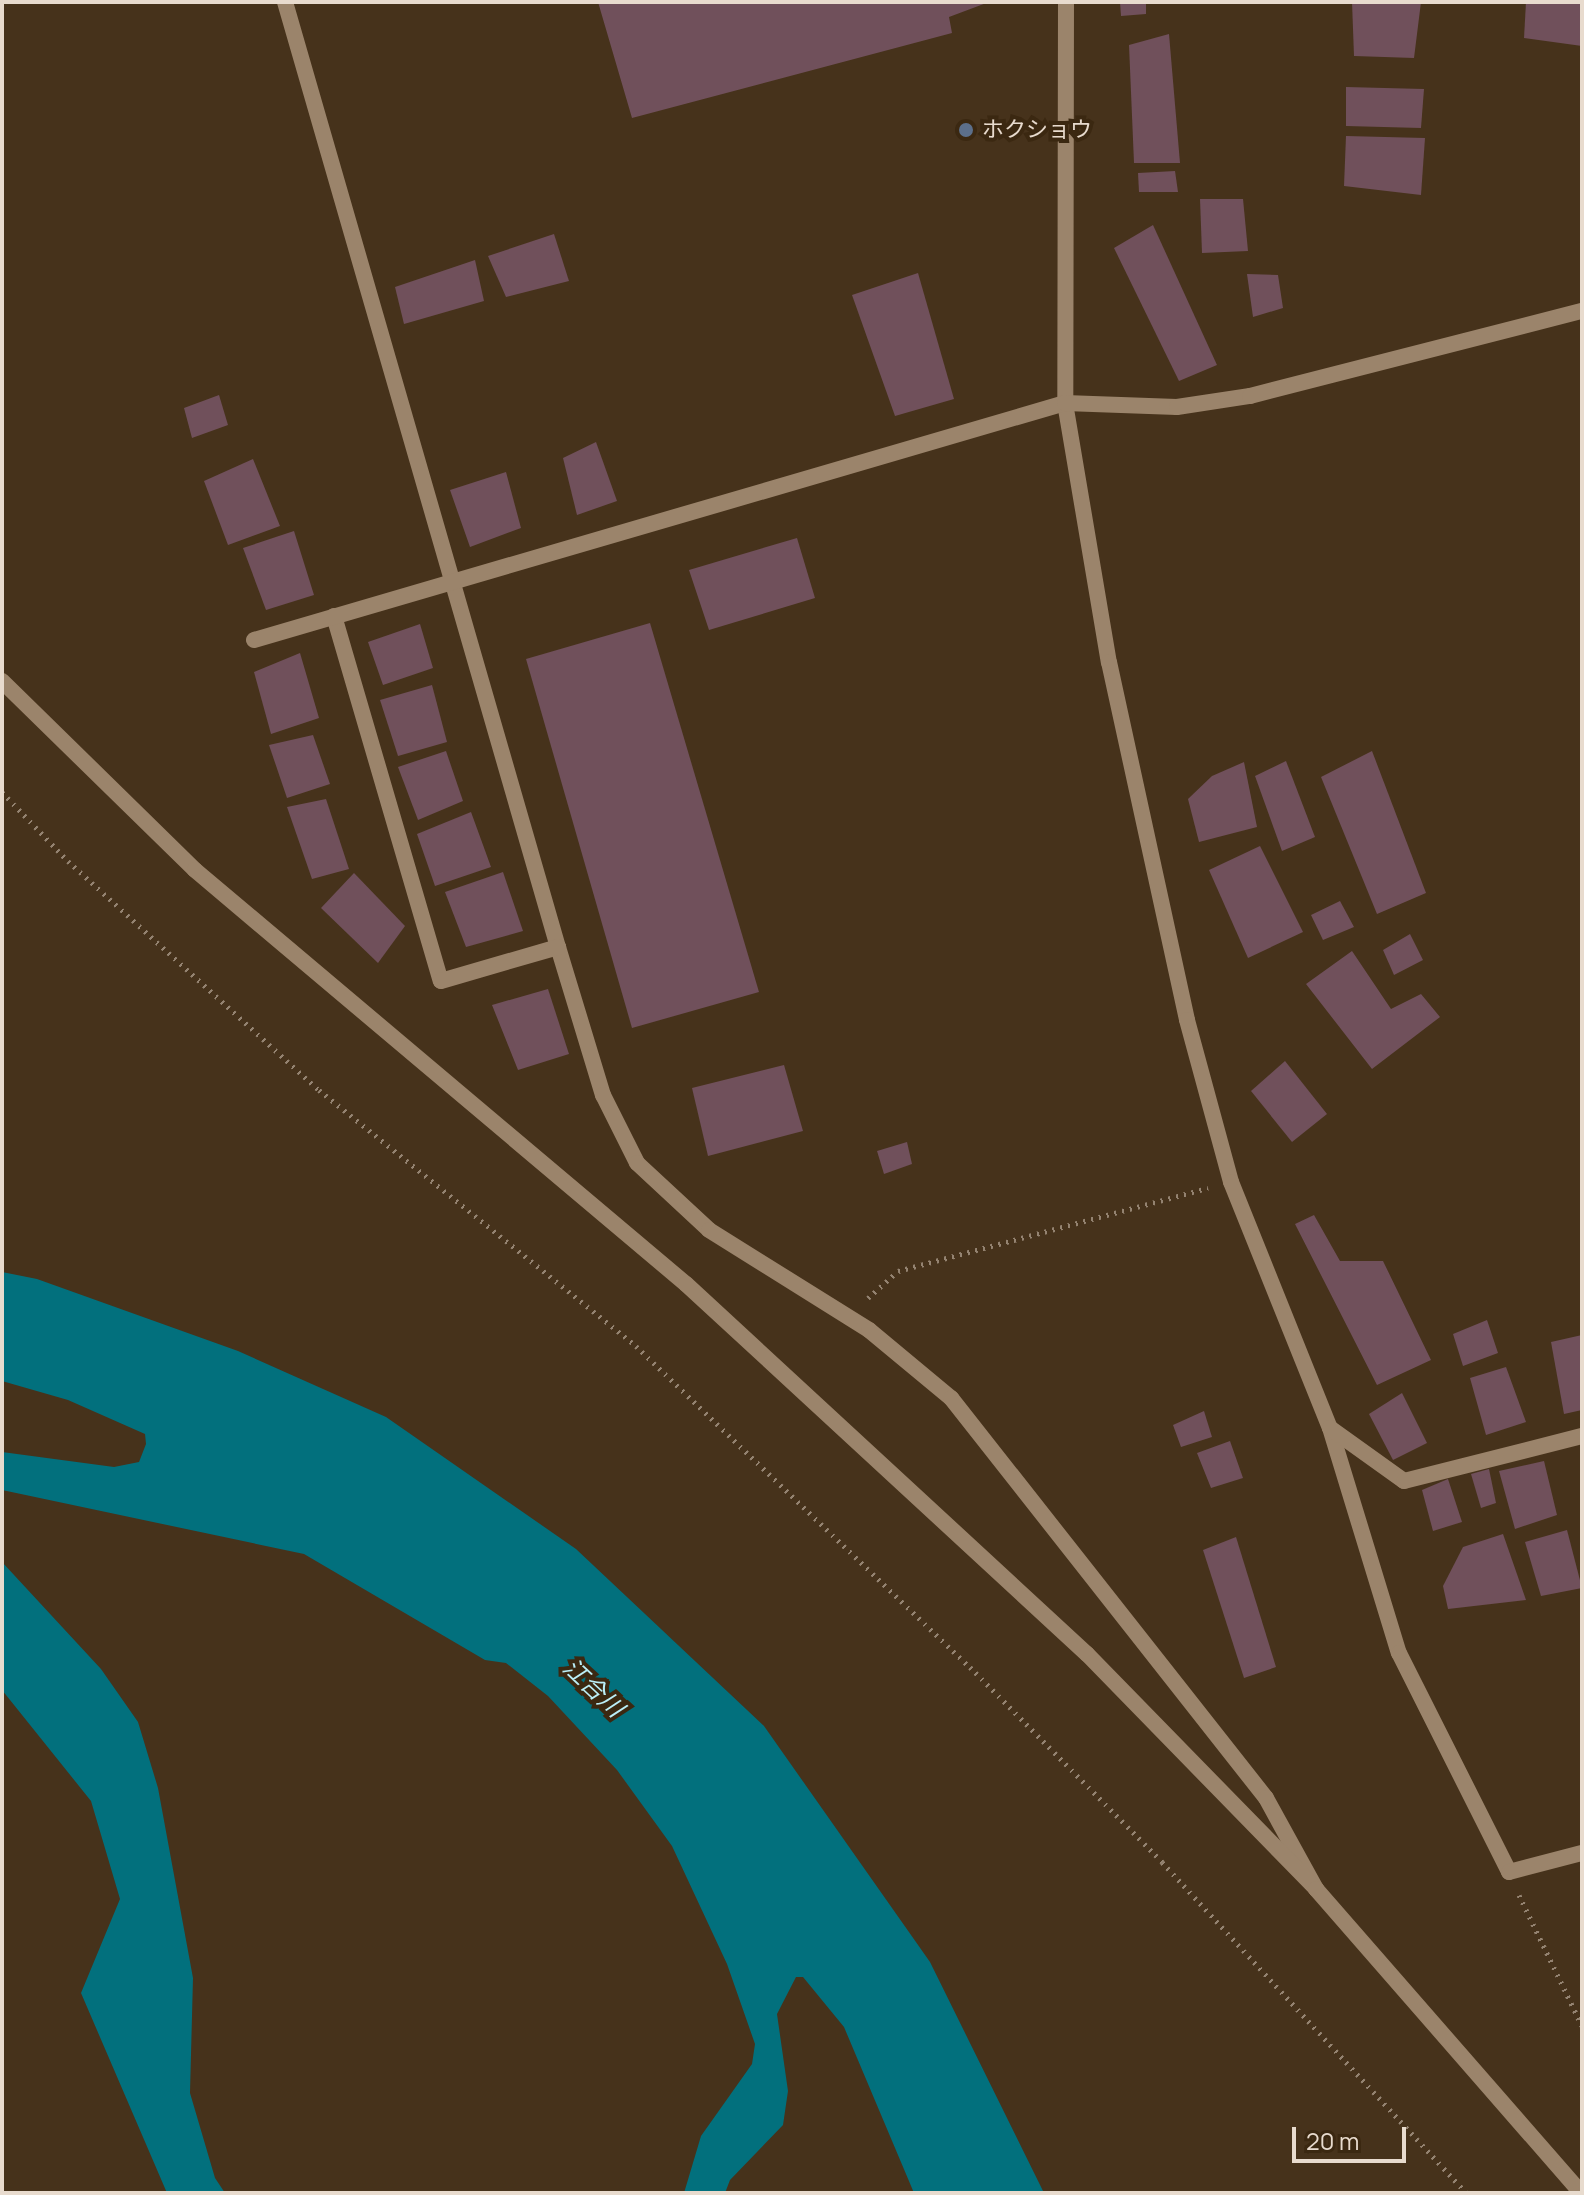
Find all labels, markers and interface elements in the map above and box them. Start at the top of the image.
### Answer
place label: ホクショウ [982,117,1092,143]
marker: ホクショウ [957,121,975,139]
water label: 江合川 [558,1652,630,1722]
scale bar [1296,2111,1410,2161]
text: 20 m [1306,2124,1359,2157]

